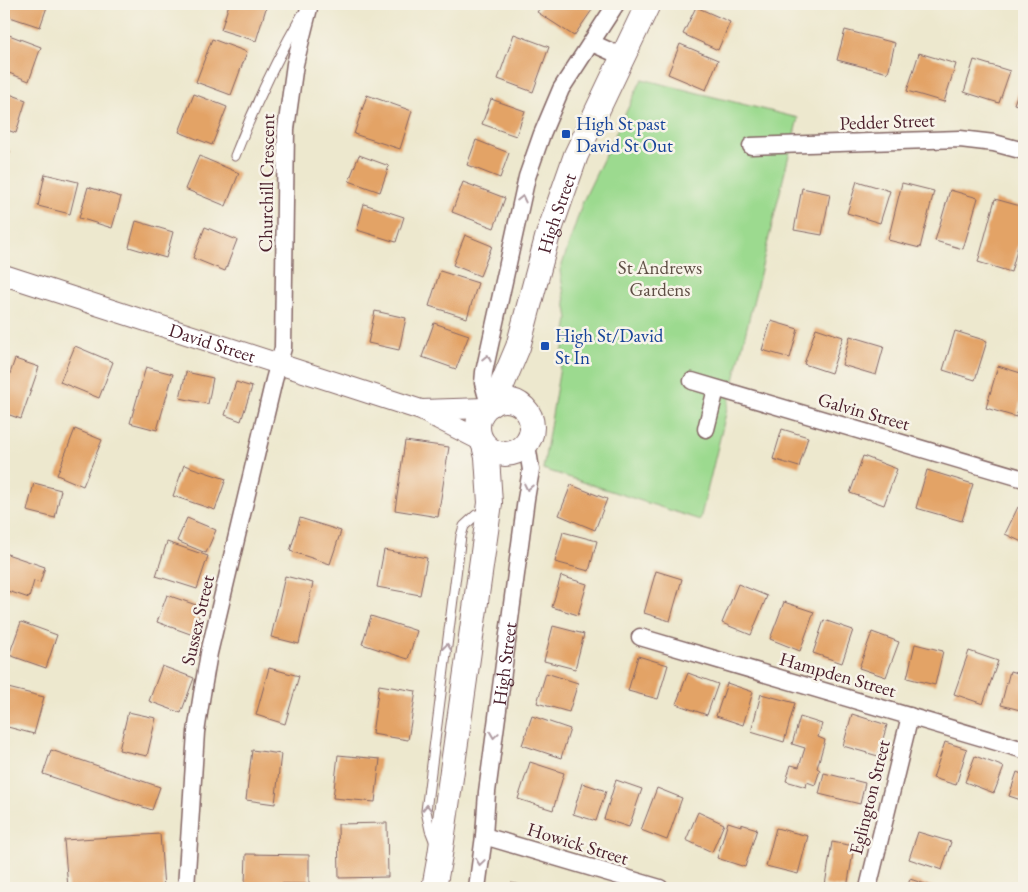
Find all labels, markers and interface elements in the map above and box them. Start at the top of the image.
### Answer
street label: Pedder Street [839,107,935,136]
place label: High St past David St Out [576,111,673,158]
street label: Churchill Crescent [253,113,280,253]
marker: High St past David St Out [560,128,572,140]
street label: High Street [531,170,582,256]
one-way arrow [516,195,527,204]
park label: St Andrews Gardens [618,255,702,302]
street label: David Street [166,317,259,369]
place label: High St/David St In [555,323,664,370]
marker: High St/David St In [539,340,551,352]
one-way arrow [481,353,492,362]
street label: Galvin Street [815,386,913,437]
one-way arrow [524,483,534,492]
street label: Sussex Street [175,572,220,668]
street label: High Street [487,621,522,707]
one-way arrow [441,643,451,651]
street label: Hampden Street [777,646,899,703]
one-way arrow [489,731,500,739]
street label: Eglington Street [843,737,896,857]
one-way arrow [422,804,432,812]
street label: Howick Street [524,816,631,871]
one-way arrow [476,858,486,866]

